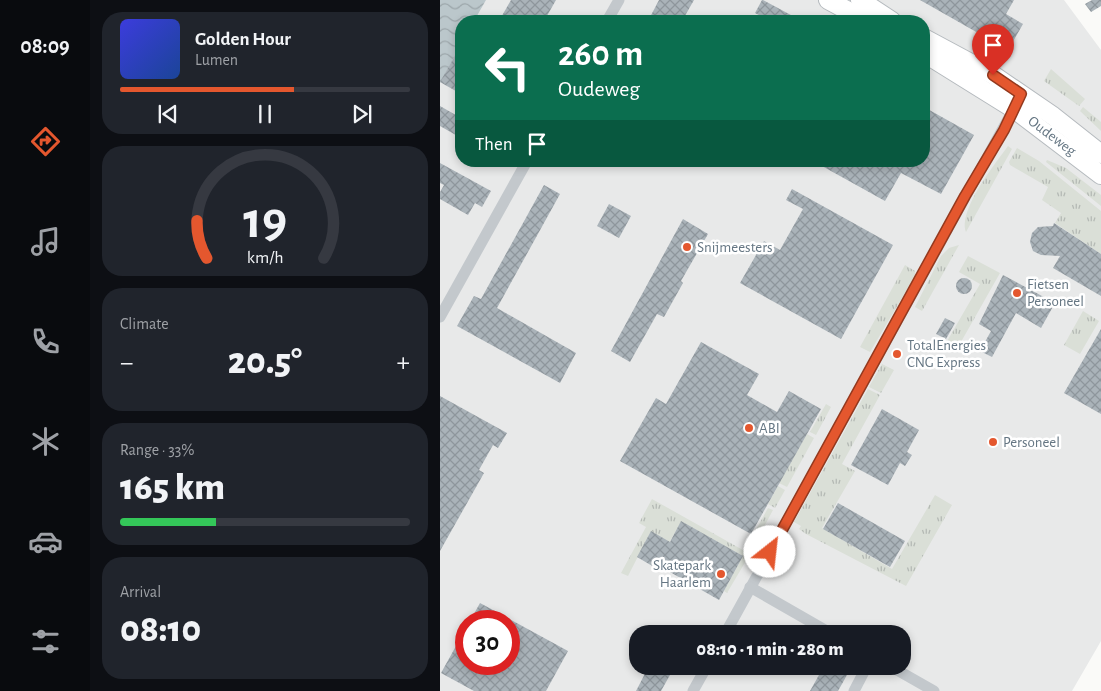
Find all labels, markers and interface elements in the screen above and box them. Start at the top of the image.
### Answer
pin [972,24,1014,75]
text: Golden Hour [195,30,291,49]
icon: arrive [979,31,1007,59]
text: 08:09 [20,35,70,57]
icon: left [475,35,540,100]
text: 260 m [558,37,643,72]
text: Lumen [195,52,238,68]
text: Oudeweg [558,78,640,100]
icon: previous [154,100,182,128]
icon: pause [251,100,279,128]
icon: next [348,100,376,128]
street label: Oudeweg [1025,113,1079,159]
icon: directions [28,124,63,159]
icon: arrive [523,130,551,158]
text: Then [475,135,513,154]
text: 19 [243,195,287,247]
icon: music [28,224,63,259]
place label: Snijmeesters [697,240,773,255]
marker: Snijmeesters [681,241,693,253]
text: km/h [247,249,283,267]
place label: Fietsen Personeel [1027,277,1084,309]
marker: Fietsen Personeel [1011,287,1023,299]
text: Climate [120,316,169,332]
icon: phone [28,324,63,359]
place label: TotalEnergies CNG Express [907,338,986,370]
text: 20.5° [228,343,302,381]
marker: TotalEnergies CNG Express [891,348,903,360]
text: − [120,349,133,377]
text: + [397,349,410,377]
place label: ABI [759,421,780,436]
marker: ABI [743,422,755,434]
icon: climate [28,424,63,459]
place label: Personeel [1003,435,1060,450]
marker: Personeel [987,436,999,448]
text: Range · 33% [120,442,195,458]
text: 165 km [120,469,225,507]
icon: car [28,524,63,559]
position arrow [743,525,795,577]
place label: Skatepark Haarlem [653,558,711,590]
marker: Skatepark Haarlem [715,568,727,580]
text: Arrival [120,584,161,600]
speed limit sign: 30 [455,610,520,675]
text: 08:10 [120,611,201,649]
icon: filters [28,624,63,659]
text: 08:10 · 1 min · 280 m [696,640,844,659]

